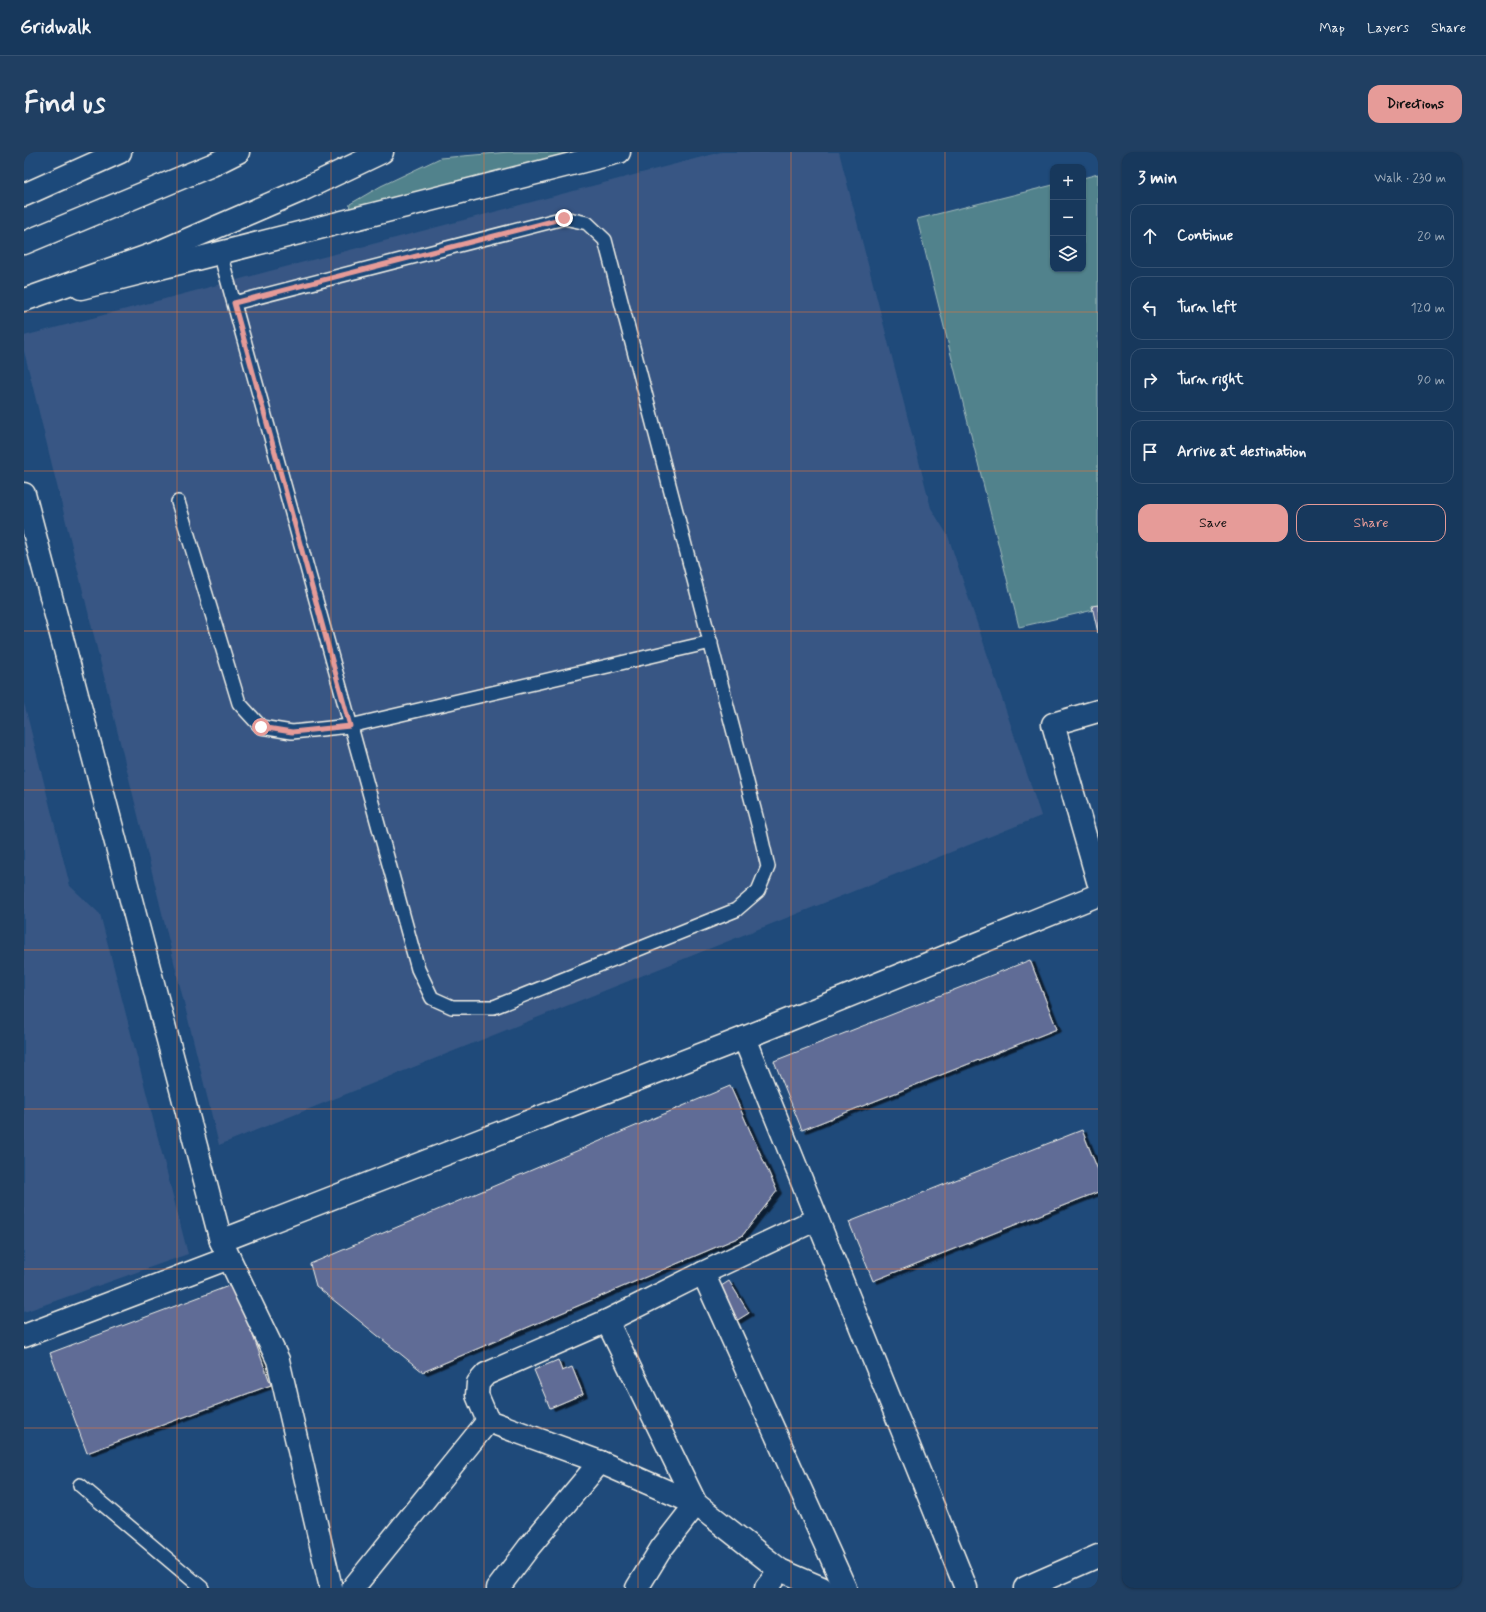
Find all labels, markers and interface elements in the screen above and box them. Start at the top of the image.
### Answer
text: Gridwalk [20,15,91,40]
text: Map [1319,19,1345,37]
text: Layers [1367,19,1409,37]
text: Share [1431,19,1466,37]
button: Directions [1368,85,1462,123]
text: Find us [24,86,105,123]
map controls [1050,164,1086,272]
button: + [1050,164,1086,200]
text: 3 min [1138,167,1177,189]
text: Walk · 230 m [1374,170,1446,187]
button: − [1050,200,1086,236]
route end [555,209,573,227]
icon: ahead [1139,225,1161,247]
text: Continue [1177,226,1233,246]
text: 20 m [1417,228,1445,245]
button: layers [1050,236,1086,272]
icon: left [1139,297,1161,319]
text: Turn left [1177,298,1237,318]
text: 120 m [1411,300,1445,317]
icon: right [1139,369,1161,391]
text: Turn right [1177,370,1244,390]
text: 90 m [1417,372,1445,389]
icon: arrive [1139,441,1161,463]
text: Arrive at destination [1177,442,1306,462]
button: Save [1138,504,1288,542]
button: Share [1296,504,1446,542]
route start [252,718,270,736]

